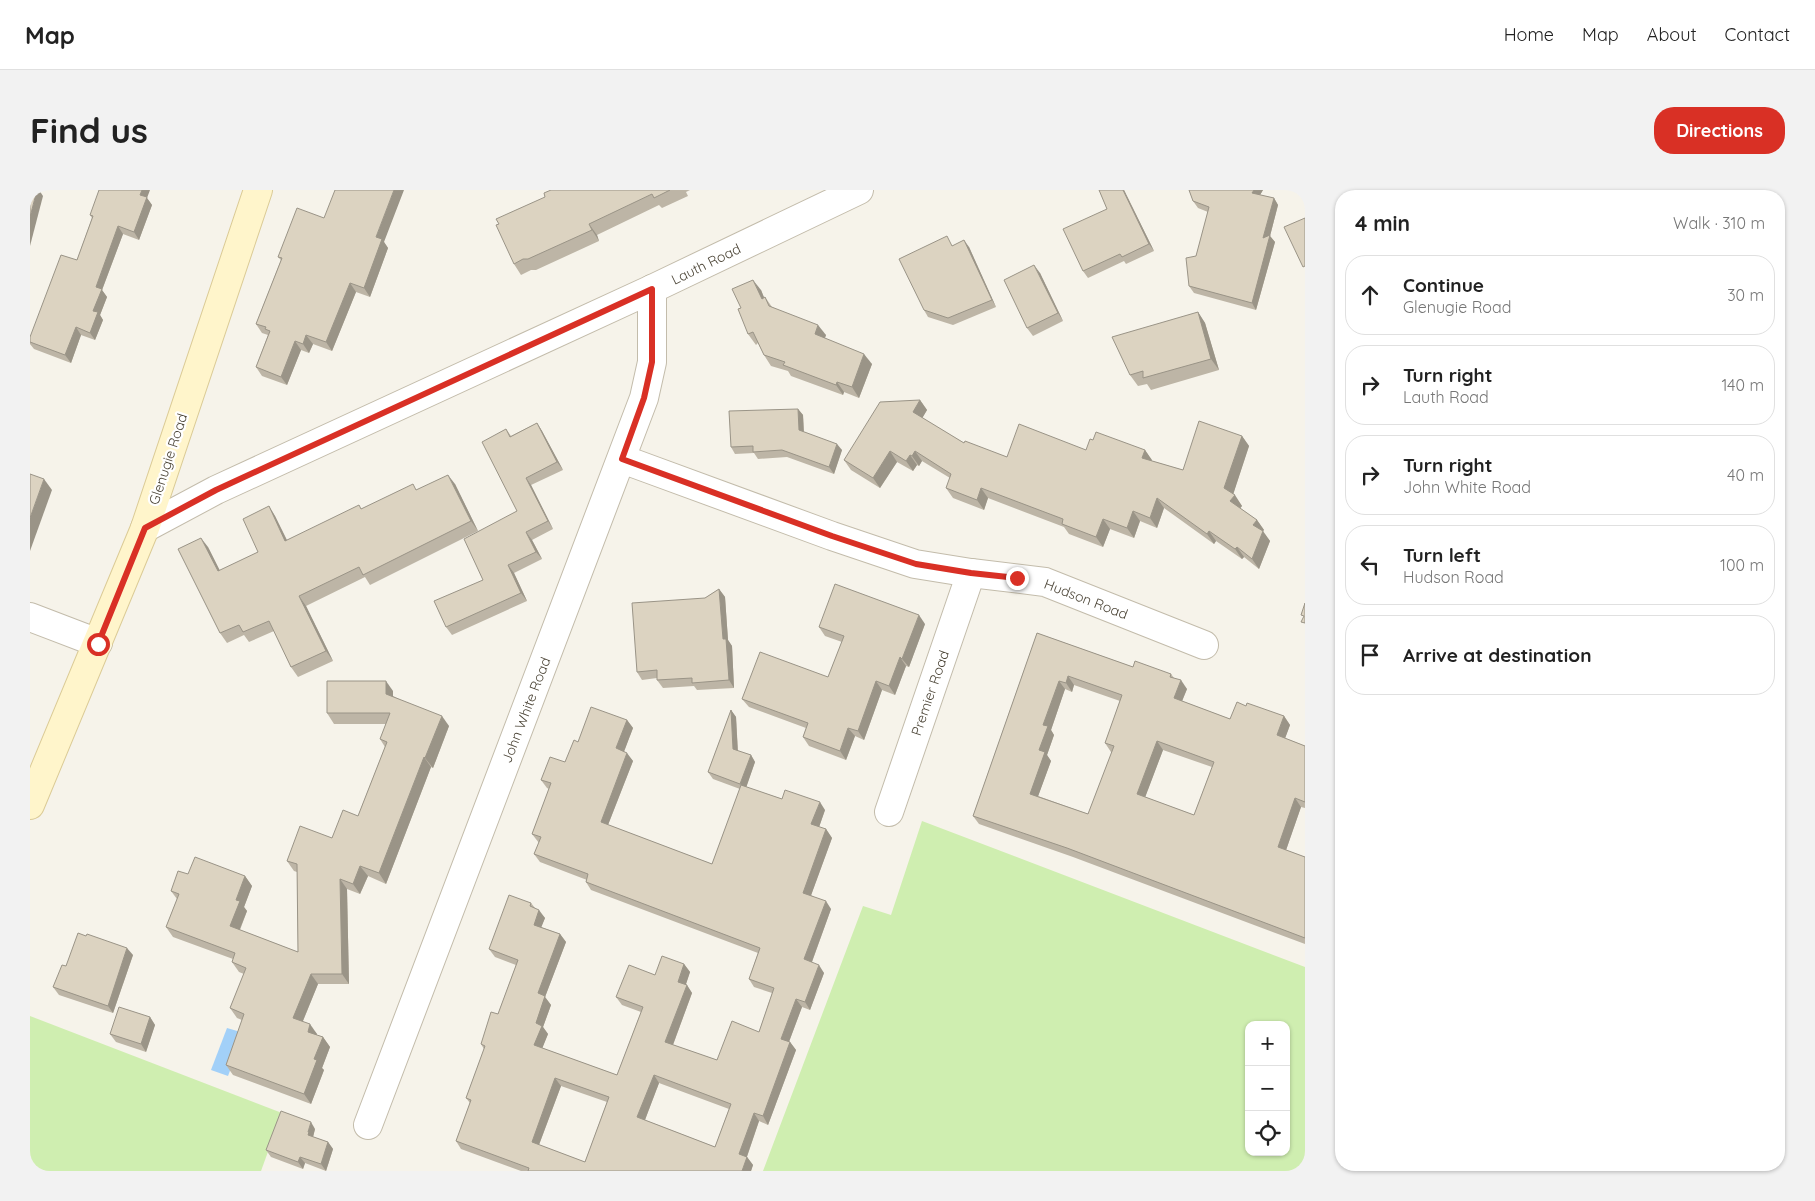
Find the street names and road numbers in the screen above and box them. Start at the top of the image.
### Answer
street label: Lauth Road [668,239,744,289]
street label: Glenugie Road [145,411,191,507]
street label: Hudson Road [1042,575,1130,623]
street label: Premier Road [907,648,953,738]
street label: John White Road [498,655,554,765]

